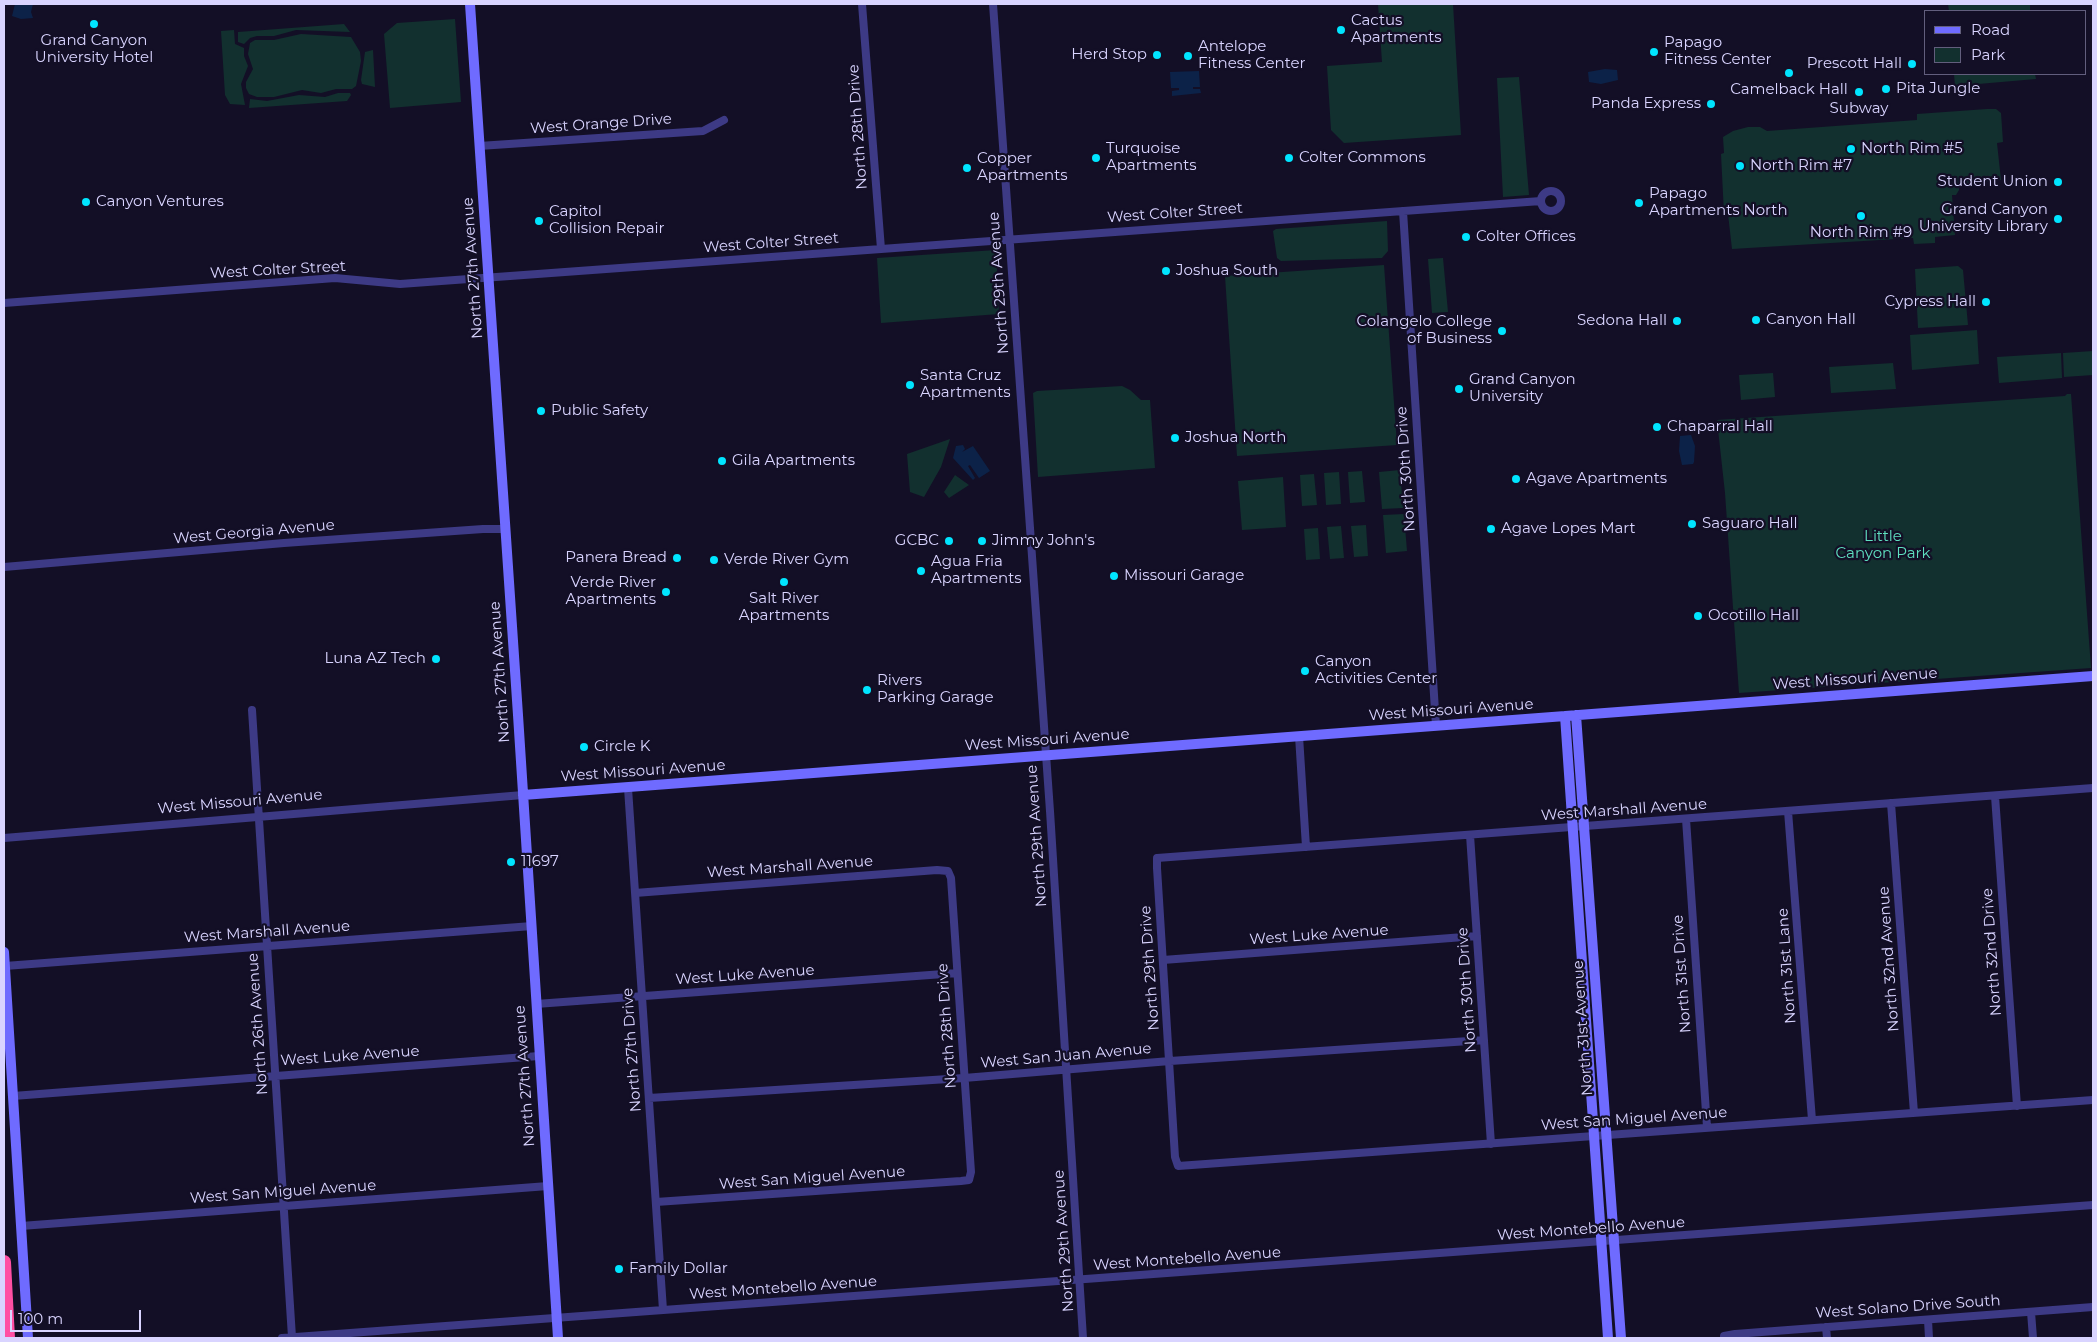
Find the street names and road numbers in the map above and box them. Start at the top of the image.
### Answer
street label: North 28th Drive [845,64,871,190]
street label: West Orange Drive [530,110,672,138]
street label: North 27th Avenue [459,197,487,339]
street label: West Colter Street [1107,199,1243,227]
street label: North 29th Avenue [985,211,1013,355]
street label: West Colter Street [703,229,839,257]
street label: West Colter Street [210,257,346,283]
street label: North 30th Drive [1393,406,1419,532]
street label: West Georgia Avenue [173,516,335,548]
street label: North 27th Avenue [486,601,514,743]
street label: West Missouri Avenue [1772,664,1938,694]
street label: West Missouri Avenue [1368,695,1534,725]
street label: West Missouri Avenue [964,725,1130,755]
street label: West Missouri Avenue [560,756,726,786]
street label: North 29th Avenue [1023,764,1051,908]
street label: West Missouri Avenue [157,786,323,818]
street label: West Marshall Avenue [1540,795,1708,825]
street label: West Marshall Avenue [706,852,874,882]
street label: North 32nd Avenue [1875,886,1903,1032]
street label: North 32nd Drive [1979,887,2005,1017]
street label: North 29th Drive [1137,905,1163,1031]
street label: North 31st Lane [1774,907,1800,1025]
street label: North 31st Drive [1669,914,1695,1034]
street label: West Marshall Avenue [183,917,351,947]
street label: West Luke Avenue [1249,921,1389,949]
street label: North 30th Drive [1454,927,1480,1053]
street label: North 26th Avenue [244,952,272,1096]
street label: North 31st Avenue [1569,960,1597,1096]
street label: West Luke Avenue [675,961,815,989]
street label: North 28th Drive [934,963,960,1089]
street label: North 27th Drive [619,987,645,1113]
street label: North 27th Avenue [511,1005,539,1147]
street label: West San Juan Avenue [980,1040,1152,1072]
street label: West Luke Avenue [280,1042,420,1070]
street label: West San Miguel Avenue [1540,1104,1728,1134]
street label: West San Miguel Avenue [718,1163,906,1193]
street label: North 29th Avenue [1050,1169,1078,1313]
street label: West San Miguel Avenue [189,1177,377,1207]
street label: West Montebello Avenue [1496,1213,1686,1245]
street label: West Montebello Avenue [1092,1243,1282,1275]
street label: West Montebello Avenue [688,1272,878,1304]
street label: West Solano Drive South [1815,1292,2001,1322]

